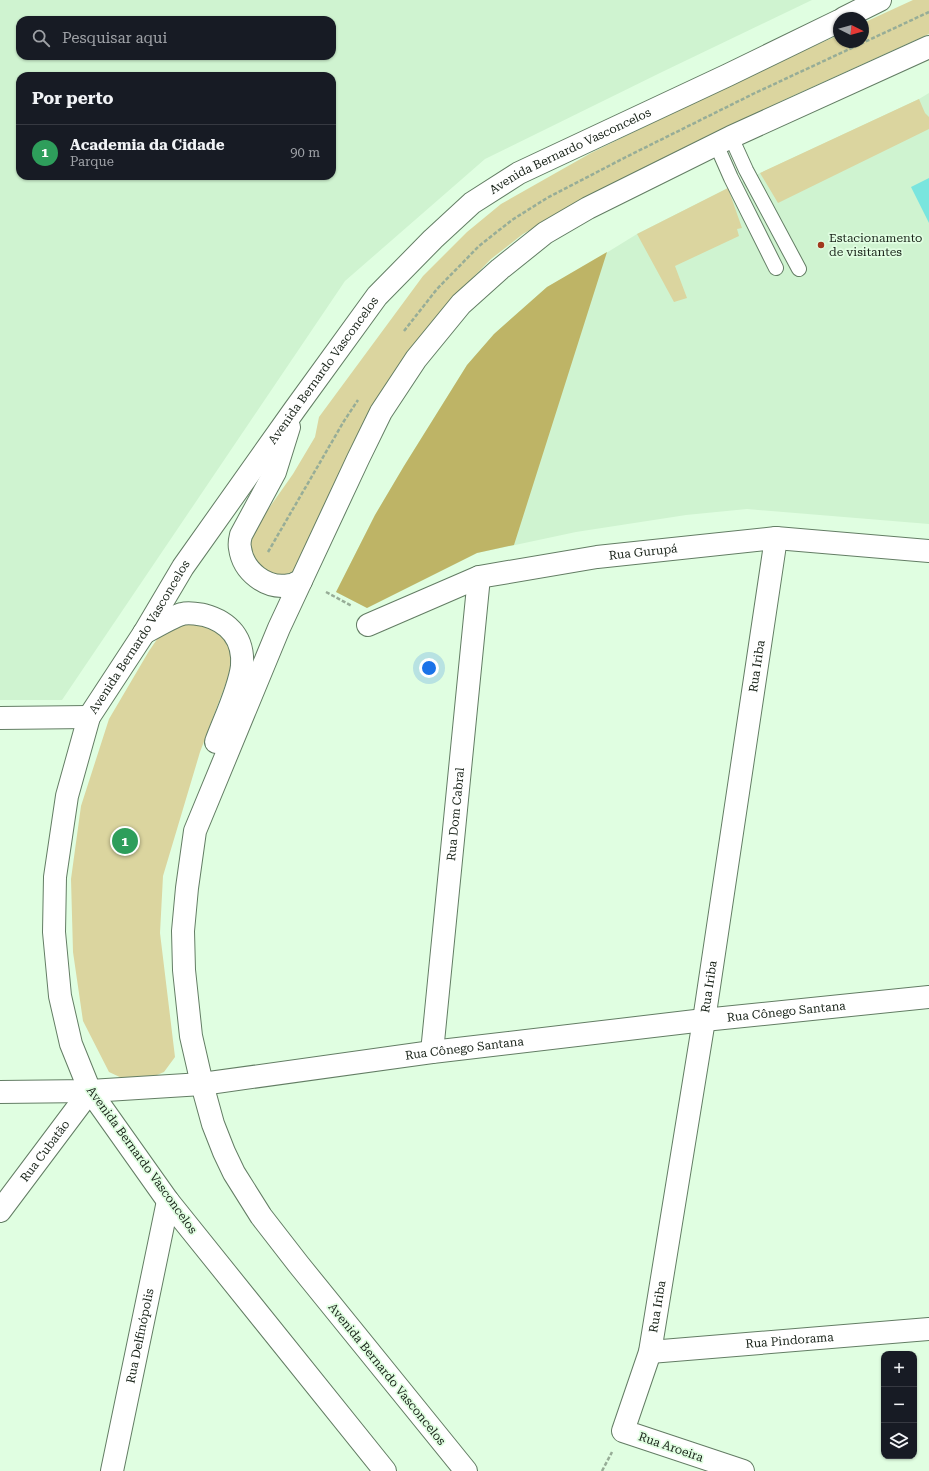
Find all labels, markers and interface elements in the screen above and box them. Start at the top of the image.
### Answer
north arrow [833,12,869,48]
search box [16,16,336,60]
icon: search [30,27,52,49]
text: Pesquisar aqui [62,29,167,47]
text: Por perto [32,88,113,108]
street label: Avenida Bernardo Vasconcelos [487,105,653,197]
text: Academia da Cidade [70,136,225,154]
text: 1 [41,145,49,160]
text: 90 m [290,145,320,160]
text: Parque [70,154,114,169]
place label: Estacionamento de visitantes [829,231,922,259]
marker: Estacionamento de visitantes [816,240,826,250]
street label: Avenida Bernardo Vasconcelos [265,294,381,447]
street label: Rua Gurupá [608,541,679,563]
street label: Avenida Bernardo Vasconcelos [86,557,193,716]
street label: Rua Iriba [746,639,768,693]
your location [419,658,439,678]
street label: Rua Dom Cabral [444,767,467,862]
pin: 1 [112,826,138,856]
street label: Rua Iriba [698,959,720,1014]
street label: Rua Cônego Santana [726,999,847,1025]
street label: Rua Cônego Santana [404,1034,525,1063]
street label: Avenida Bernardo Vasconcelos [84,1084,200,1237]
street label: Rua Cubatão [17,1117,73,1185]
street label: Rua Iriba [646,1279,669,1334]
street label: Rua Delfinópolis [123,1287,157,1385]
street label: Avenida Bernardo Vasconcelos [325,1300,449,1448]
street label: Rua Pindorama [745,1330,835,1351]
map controls [881,1351,917,1459]
button: + [881,1351,917,1387]
button: − [881,1387,917,1423]
button: layers [881,1423,917,1459]
street label: Rua Aroeira [637,1429,706,1465]

